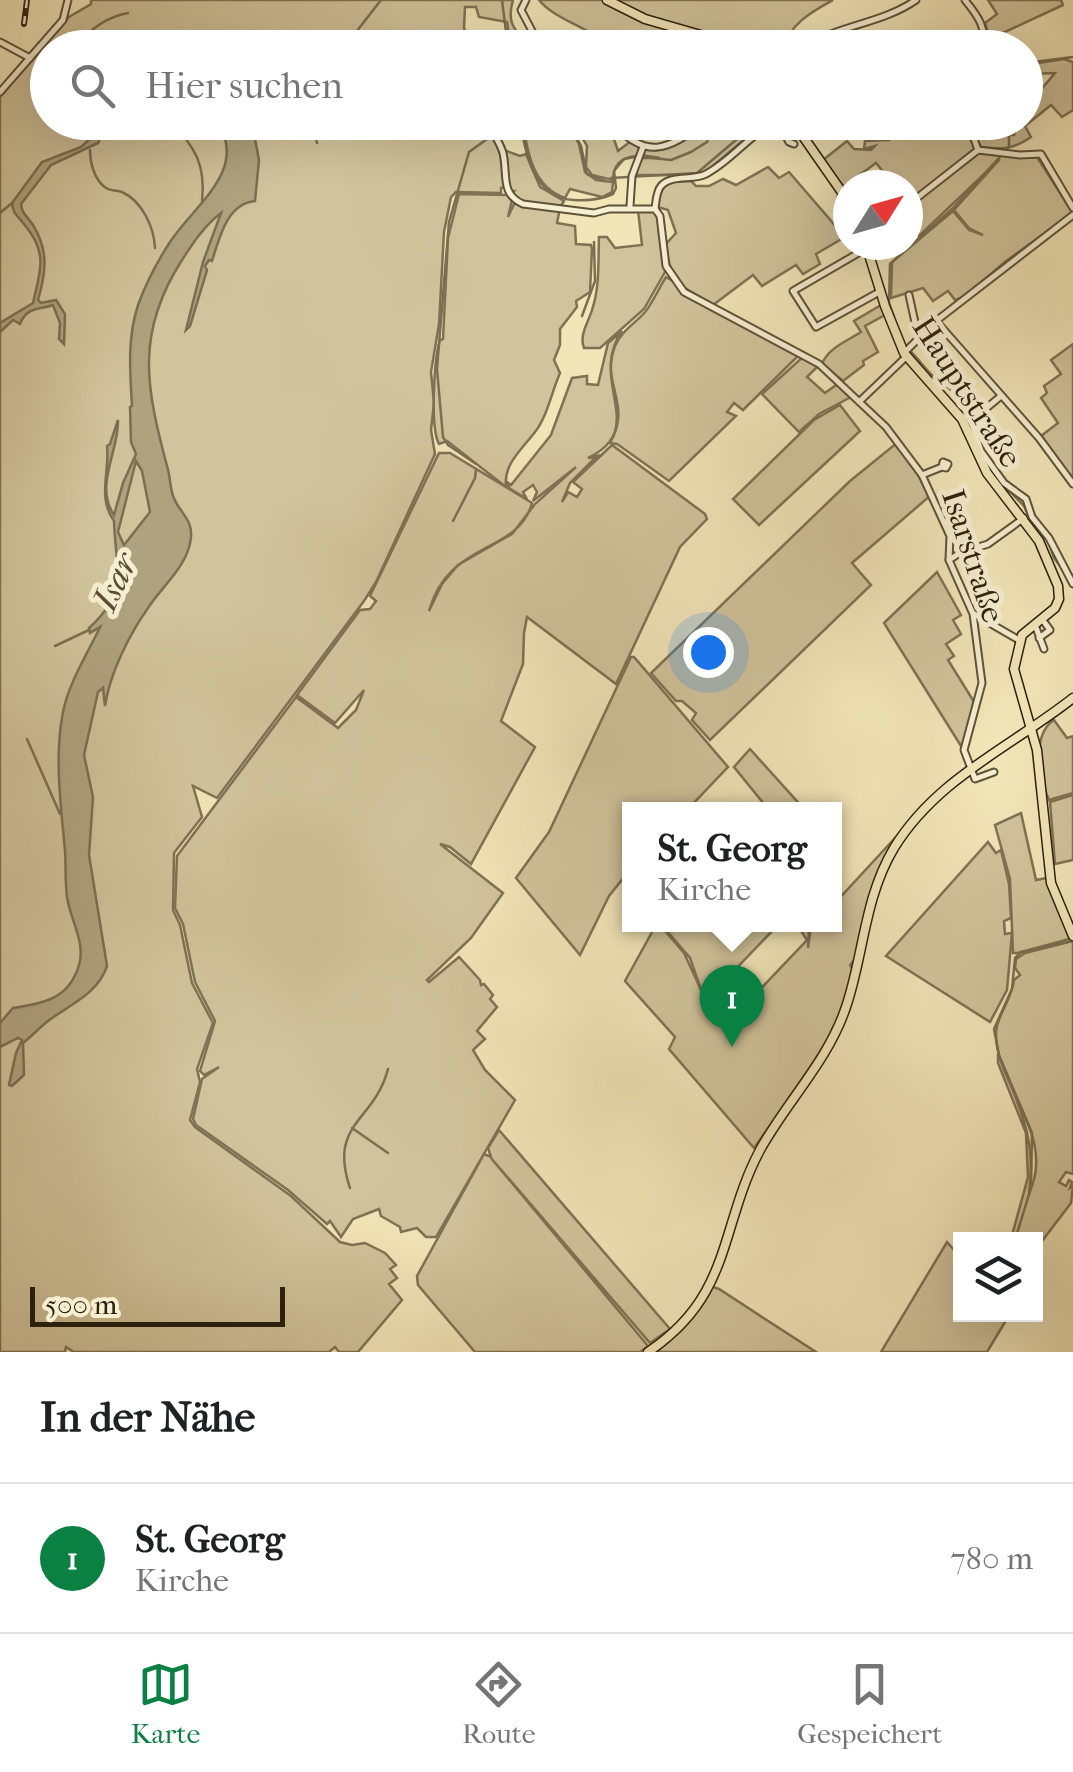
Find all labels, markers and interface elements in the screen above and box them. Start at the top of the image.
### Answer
search box [30,30,1043,140]
icon: search [65,58,120,113]
text: Hier suchen [145,63,343,108]
north arrow [833,170,923,260]
street label: Hauptstraße [905,310,1029,474]
street label: Isarstraße [934,485,1012,627]
water label: Isar [84,545,147,618]
your location [683,627,734,678]
popup [622,802,842,932]
text: St. Georg [657,826,807,871]
text: Kirche [657,871,751,908]
pin: 1 [700,964,764,1047]
map controls [953,1232,1043,1322]
button: layers [953,1232,1043,1322]
scale bar [30,1282,285,1326]
text: 500 m [45,1288,117,1321]
text: In der Nähe [40,1393,255,1442]
text: St. Georg [135,1517,285,1562]
text: 1 [67,1540,78,1577]
text: 780 m [950,1540,1033,1577]
text: Kirche [135,1562,229,1599]
tab: Karte [131,1657,200,1750]
tab: Route [462,1657,536,1750]
tab: Gespeichert [797,1657,942,1750]

